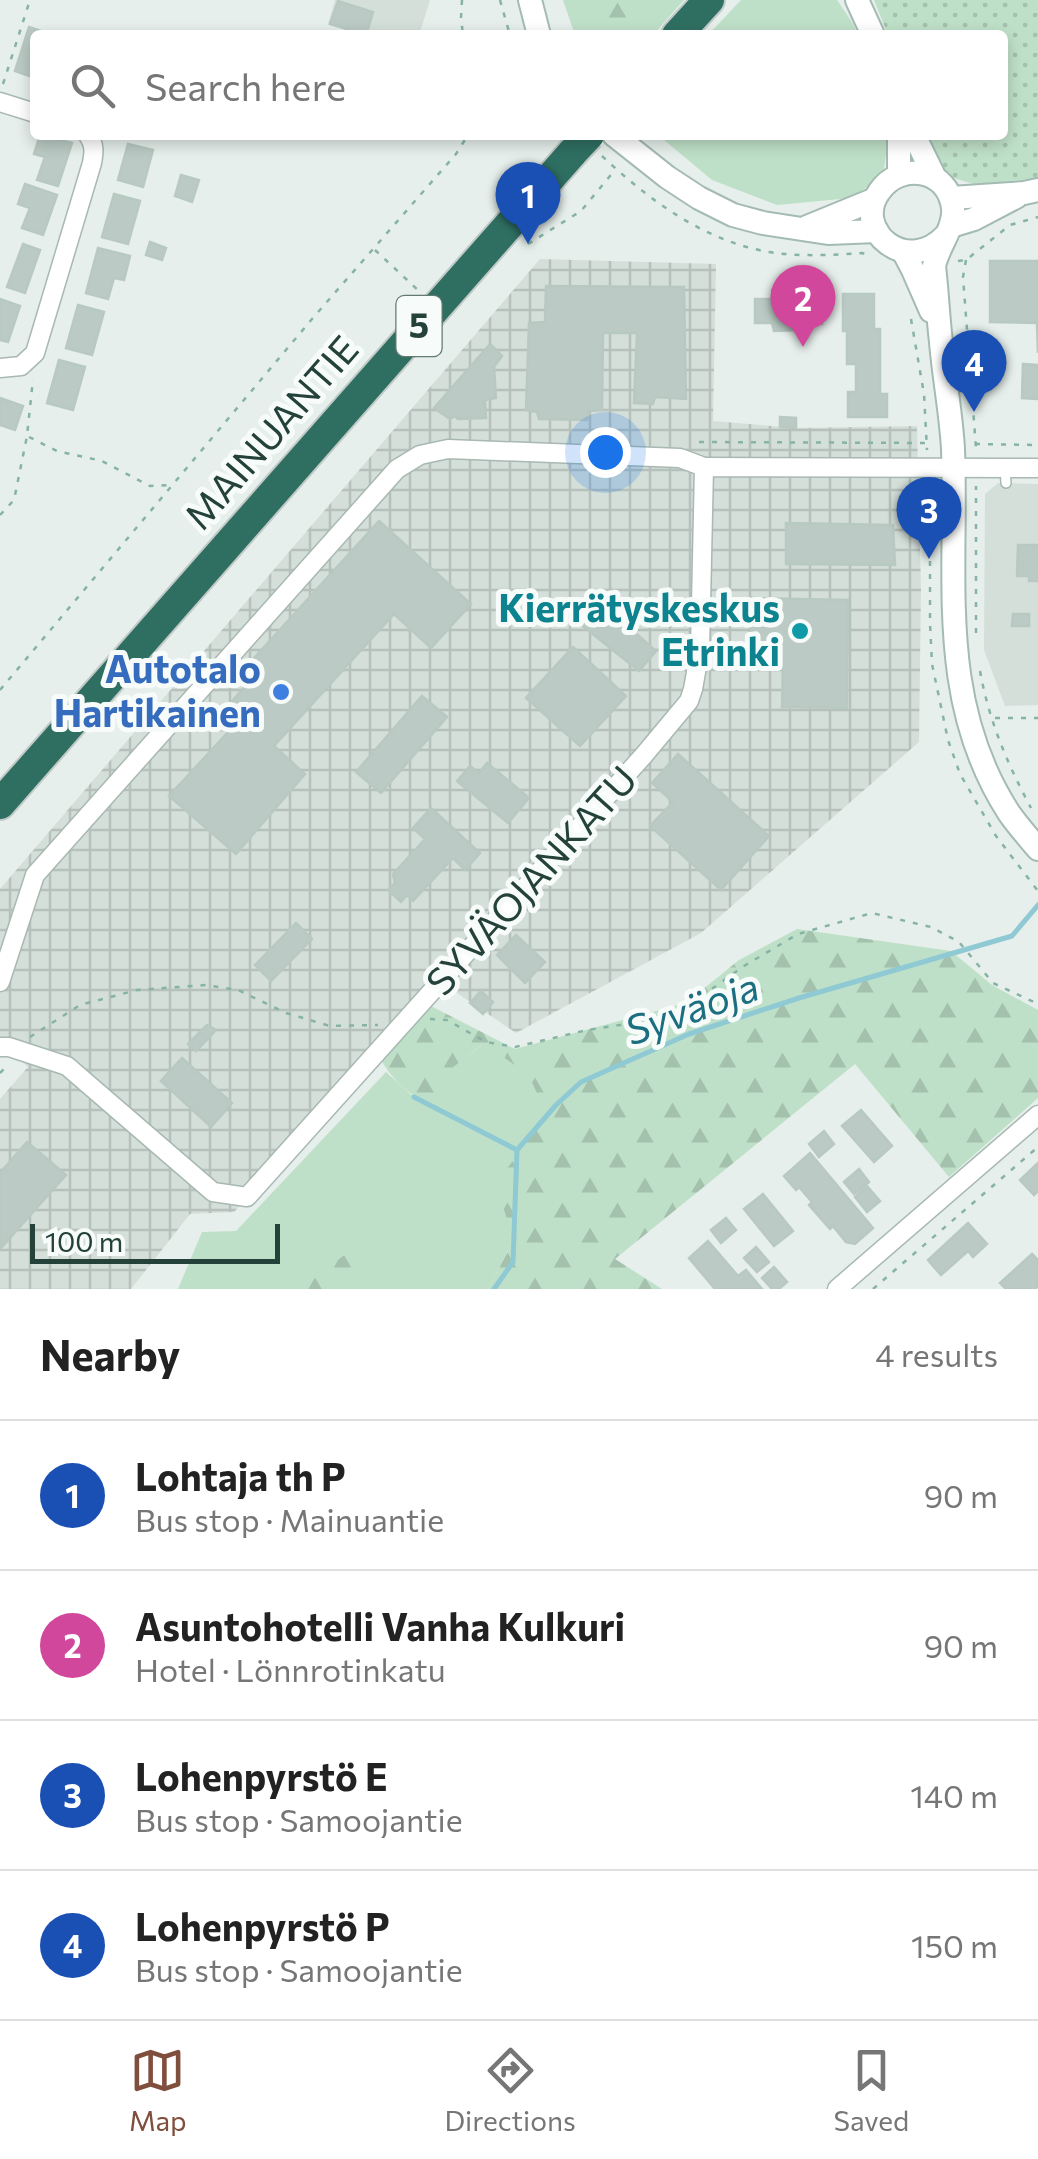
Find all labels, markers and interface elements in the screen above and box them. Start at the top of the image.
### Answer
search box [30,30,1008,140]
icon: search [65,58,120,113]
text: Search here [145,62,346,109]
pin: 1 [496,162,560,244]
pin: 2 [770,264,836,347]
road number: 5 [396,296,442,356]
street label: MAINUANTIE [173,325,367,538]
pin: 4 [942,330,1006,412]
your location [580,427,631,478]
pin: 3 [896,476,962,559]
place label: Kierrätyskeskus Etrinki [498,583,780,674]
marker: Kierrätyskeskus Etrinki [789,620,811,642]
place label: Autotalo Hartikainen [54,644,261,735]
marker: Autotalo Hartikainen [270,681,292,703]
street label: SYVÄOJANKATU [415,755,645,1004]
water label: Syväoja [617,960,765,1053]
scale bar [30,1219,280,1264]
text: 100 m [45,1224,123,1258]
text: Nearby [40,1328,180,1380]
text: 4 results [875,1334,998,1374]
text: Lohtaja th P [135,1452,346,1499]
text: 1 [65,1475,80,1515]
text: 90 m [924,1475,998,1515]
text: Bus stop · Mainuantie [135,1499,444,1539]
text: Asuntohotelli Vanha Kulkuri [135,1602,625,1649]
text: 2 [63,1625,82,1665]
text: 90 m [924,1625,998,1665]
text: Hotel · Lönnrotinkatu [135,1649,446,1689]
text: Lohenpyrstö E [135,1752,388,1799]
text: 3 [63,1775,82,1815]
text: 140 m [910,1775,998,1815]
text: Bus stop · Samoojantie [135,1799,463,1839]
text: Lohenpyrstö P [135,1902,390,1949]
text: 4 [63,1925,82,1965]
text: 150 m [911,1925,998,1965]
text: Bus stop · Samoojantie [135,1949,463,1989]
tab: Map [129,2043,187,2137]
tab: Directions [444,2043,576,2137]
tab: Saved [834,2043,909,2137]

